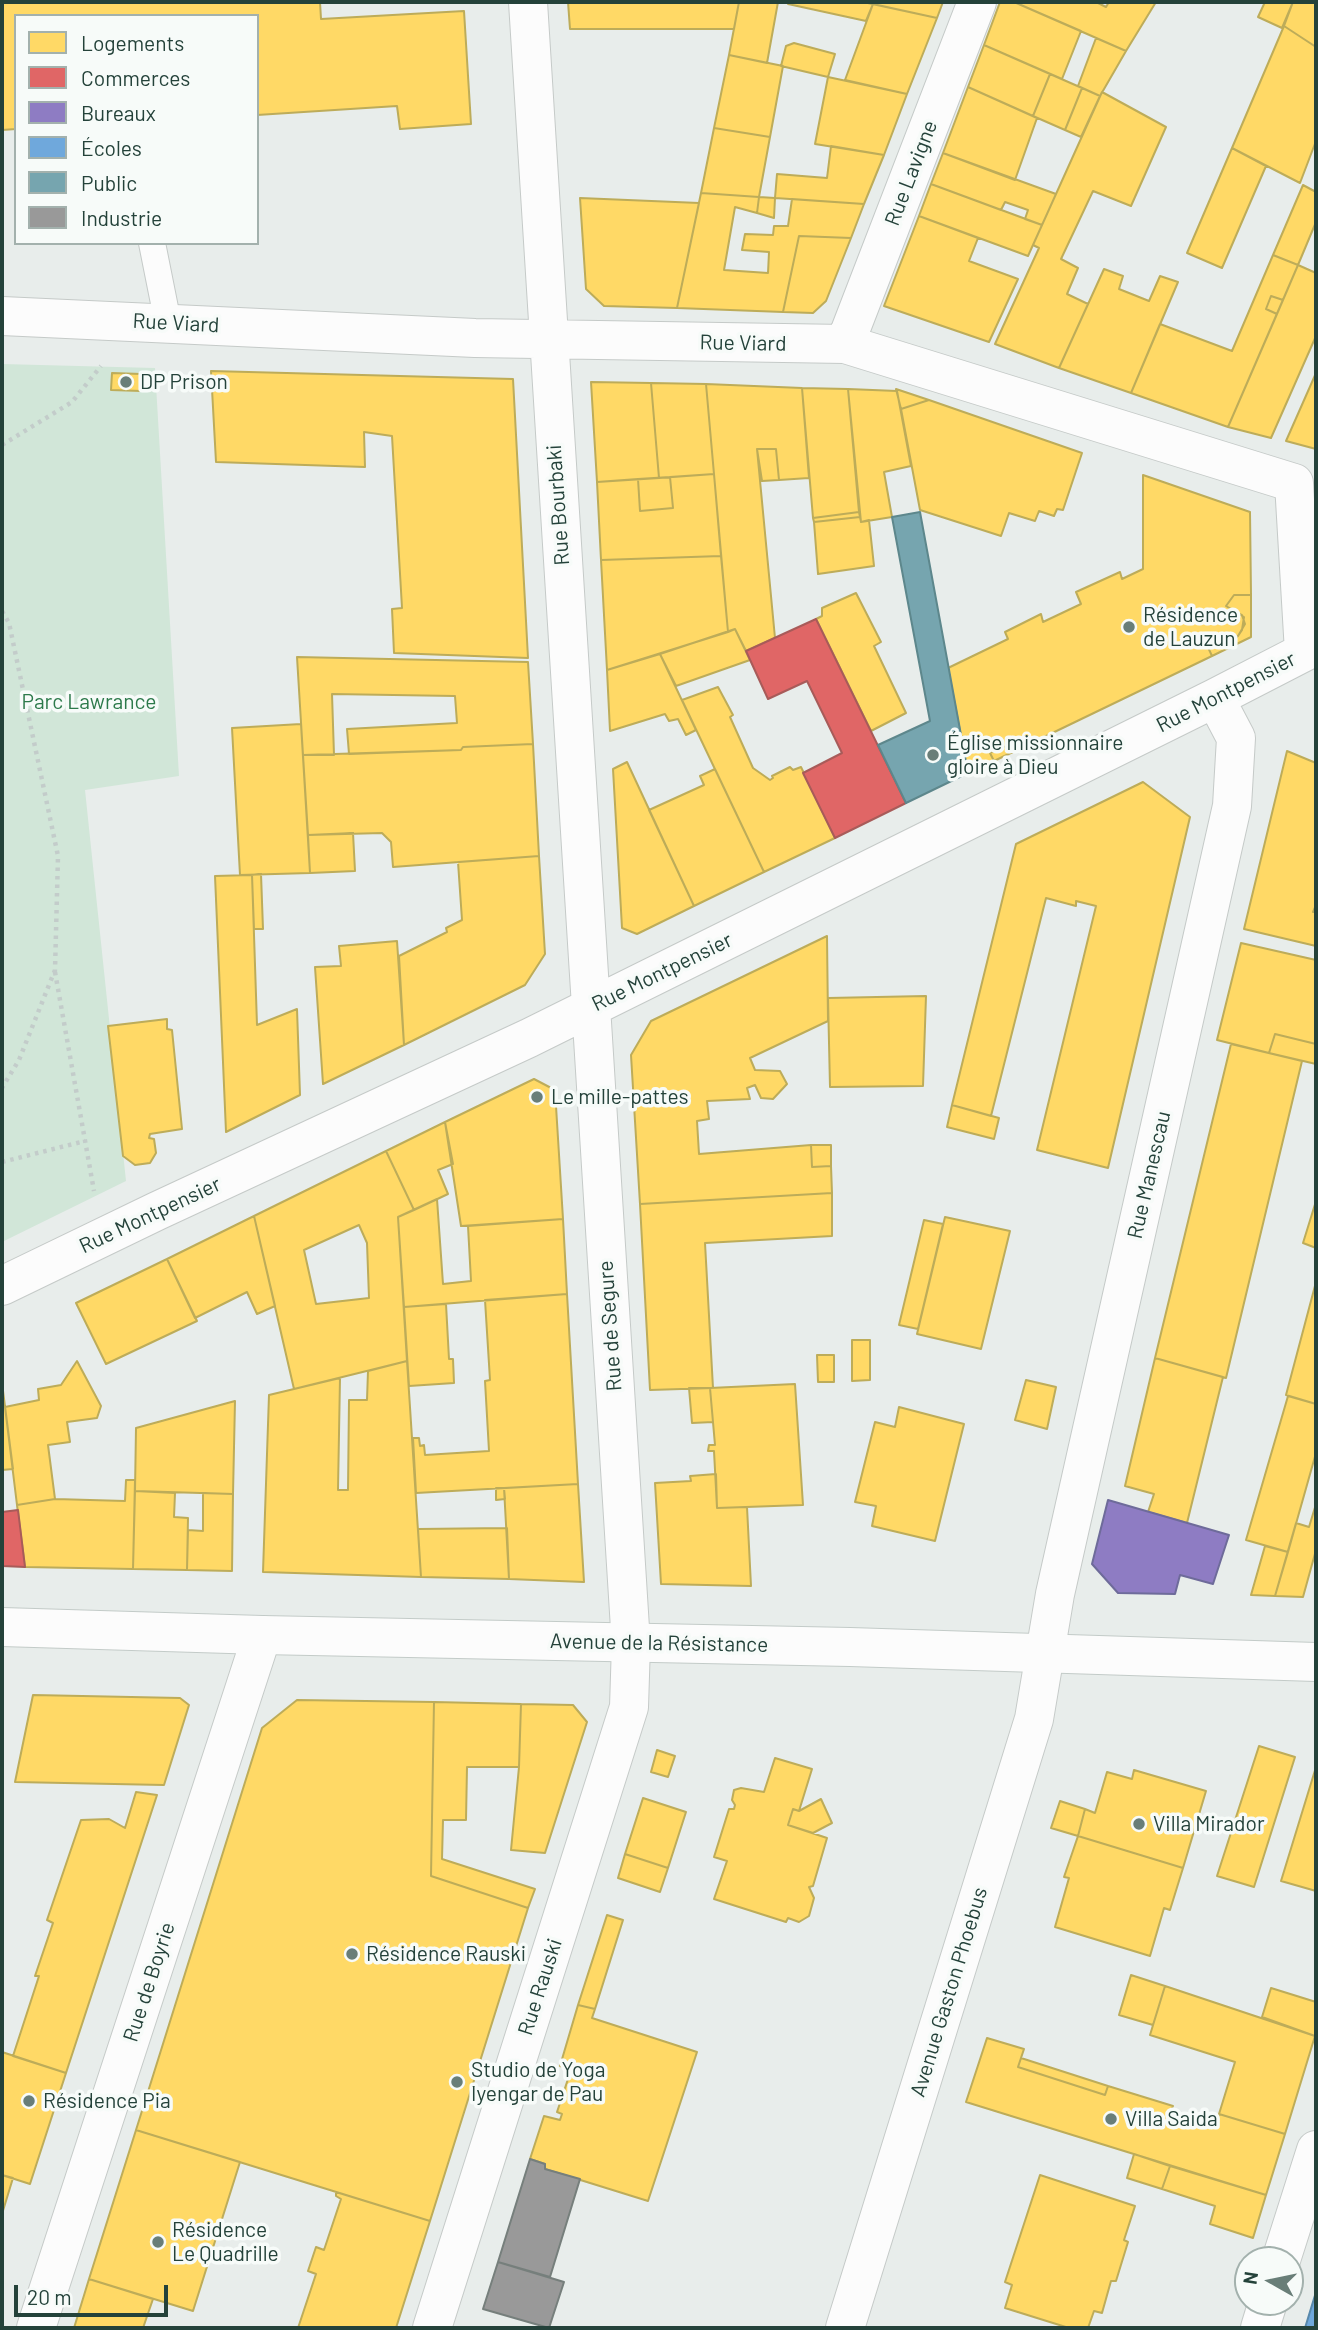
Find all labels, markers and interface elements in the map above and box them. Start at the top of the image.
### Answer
legend [14,14,259,245]
text: Logements [81,30,184,55]
text: Commerces [81,65,190,90]
text: Bureaux [81,100,156,125]
street label: Rue Lavigne [879,117,943,229]
text: Écoles [81,135,142,160]
text: Public [81,170,137,195]
text: Industrie [81,205,162,230]
street label: Rue Viard [132,308,220,338]
street label: Rue Viard [699,330,787,356]
place label: DP Prison [140,369,228,395]
marker: DP Prison [118,374,134,390]
street label: Rue Bourbaki [541,444,575,566]
place label: Résidence de Lauzun [1143,602,1238,652]
marker: Résidence de Lauzun [1121,619,1137,635]
street label: Rue Montpensier [1152,646,1300,738]
park label: Parc Lawrance [22,689,156,715]
place label: Église missionnaire gloire à Dieu [947,730,1123,780]
marker: Église missionnaire gloire à Dieu [925,747,941,763]
street label: Rue Montpensier [588,927,736,1017]
place label: Le mille-pattes [551,1084,688,1110]
marker: Le mille-pattes [529,1089,545,1105]
street label: Rue Manescau [1122,1109,1176,1241]
street label: Rue Montpensier [75,1171,225,1259]
street label: Rue de Segure [593,1260,627,1392]
street label: Avenue de la Résistance [550,1628,768,1658]
place label: Villa Mirador [1153,1811,1265,1837]
marker: Villa Mirador [1131,1816,1147,1832]
street label: Avenue Gaston Phoebus [905,1884,993,2100]
street label: Rue de Boyrie [118,1919,180,2045]
street label: Rue Rauski [513,1935,567,2039]
place label: Résidence Rauski [366,1941,526,1967]
marker: Résidence Rauski [344,1946,360,1962]
place label: Studio de Yoga Iyengar de Pau [471,2057,606,2107]
marker: Studio de Yoga Iyengar de Pau [449,2074,465,2090]
place label: Résidence Pia [43,2088,171,2114]
marker: Résidence Pia [21,2093,37,2109]
place label: Villa Saida [1125,2106,1218,2132]
marker: Villa Saida [1103,2111,1119,2127]
place label: Résidence Le Quadrille [172,2217,279,2267]
marker: Résidence Le Quadrille [150,2234,166,2250]
north arrow [1234,2246,1304,2316]
scale bar [18,2270,172,2314]
text: N [1237,2270,1262,2286]
text: 20 m [27,2284,72,2309]

